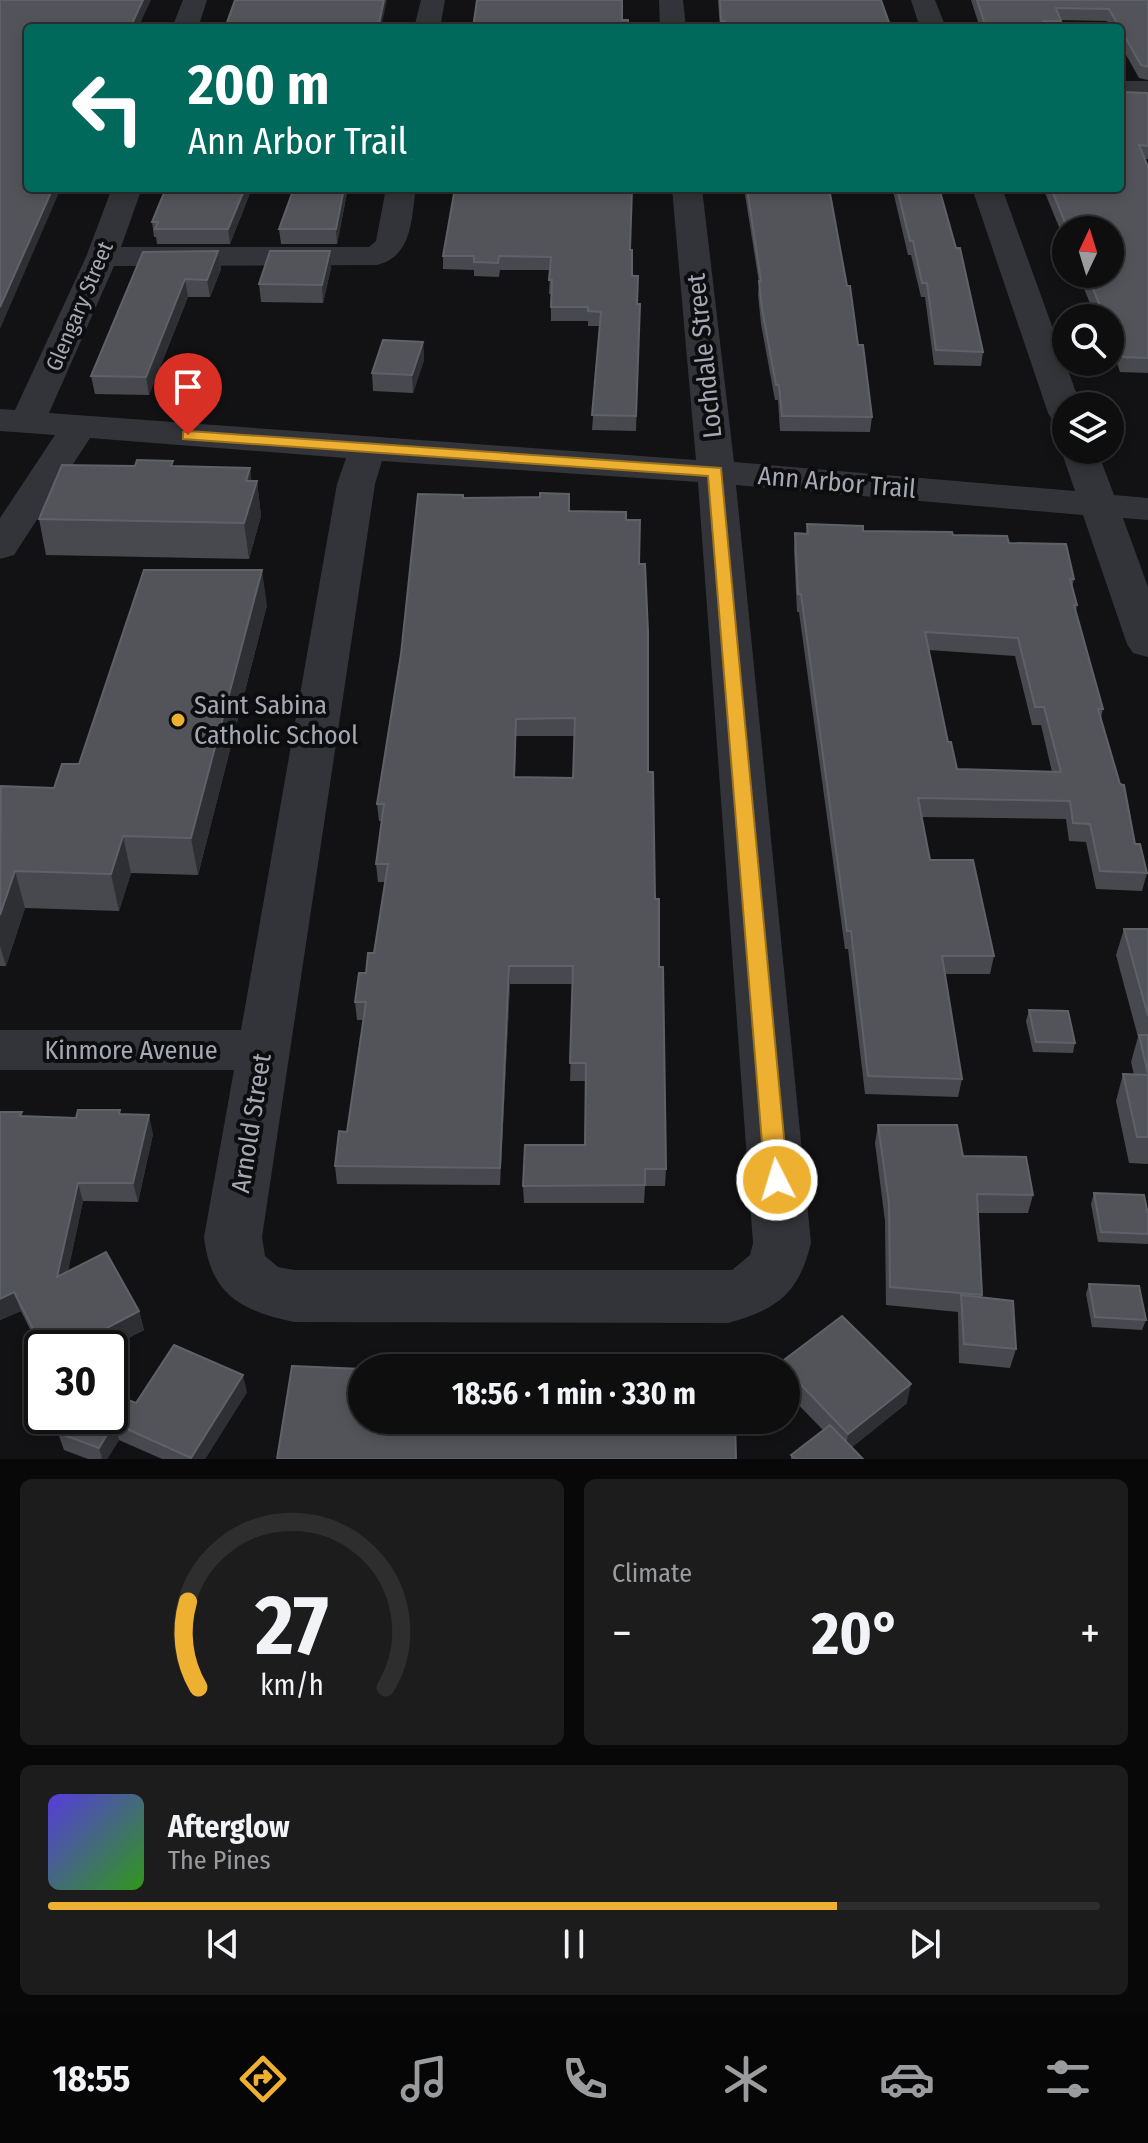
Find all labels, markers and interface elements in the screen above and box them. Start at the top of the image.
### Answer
text: 200 m [188,52,329,119]
icon: left [56,56,160,160]
text: Ann Arbor Trail [188,120,407,164]
north arrow [1052,216,1124,288]
map controls [1052,216,1124,464]
street label: Glengary Street [40,237,119,375]
street label: Lochdale Street [680,272,729,440]
button: search [1052,304,1124,376]
pin [154,353,222,435]
icon: arrive [166,365,210,409]
button: layers [1052,392,1124,464]
street label: Ann Arbor Trail [757,460,917,505]
place label: Saint Sabina Catholic School [194,690,358,751]
marker: Saint Sabina Catholic School [169,711,187,729]
street label: Kinmore Avenue [44,1035,218,1066]
street label: Arnold Street [225,1051,278,1195]
position arrow [735,1138,819,1222]
speed limit sign: 30 [24,1330,128,1434]
text: 18:56 · 1 min · 330 m [452,1376,696,1412]
text: Climate [612,1558,692,1589]
text: 27 [254,1576,329,1676]
text: 20° [812,1598,900,1670]
text: − [612,1607,632,1660]
text: + [1080,1607,1100,1660]
text: km/h [260,1668,324,1703]
text: Afterglow [168,1809,290,1845]
text: The Pines [168,1845,271,1876]
icon: previous [201,1922,245,1966]
icon: pause [552,1922,596,1966]
icon: next [903,1922,947,1966]
icon: directions [235,2051,291,2107]
icon: music [396,2051,452,2107]
icon: phone [557,2051,613,2107]
icon: climate [718,2051,774,2107]
icon: car [879,2051,935,2107]
icon: filters [1040,2051,1096,2107]
text: 18:55 [52,2057,130,2101]

